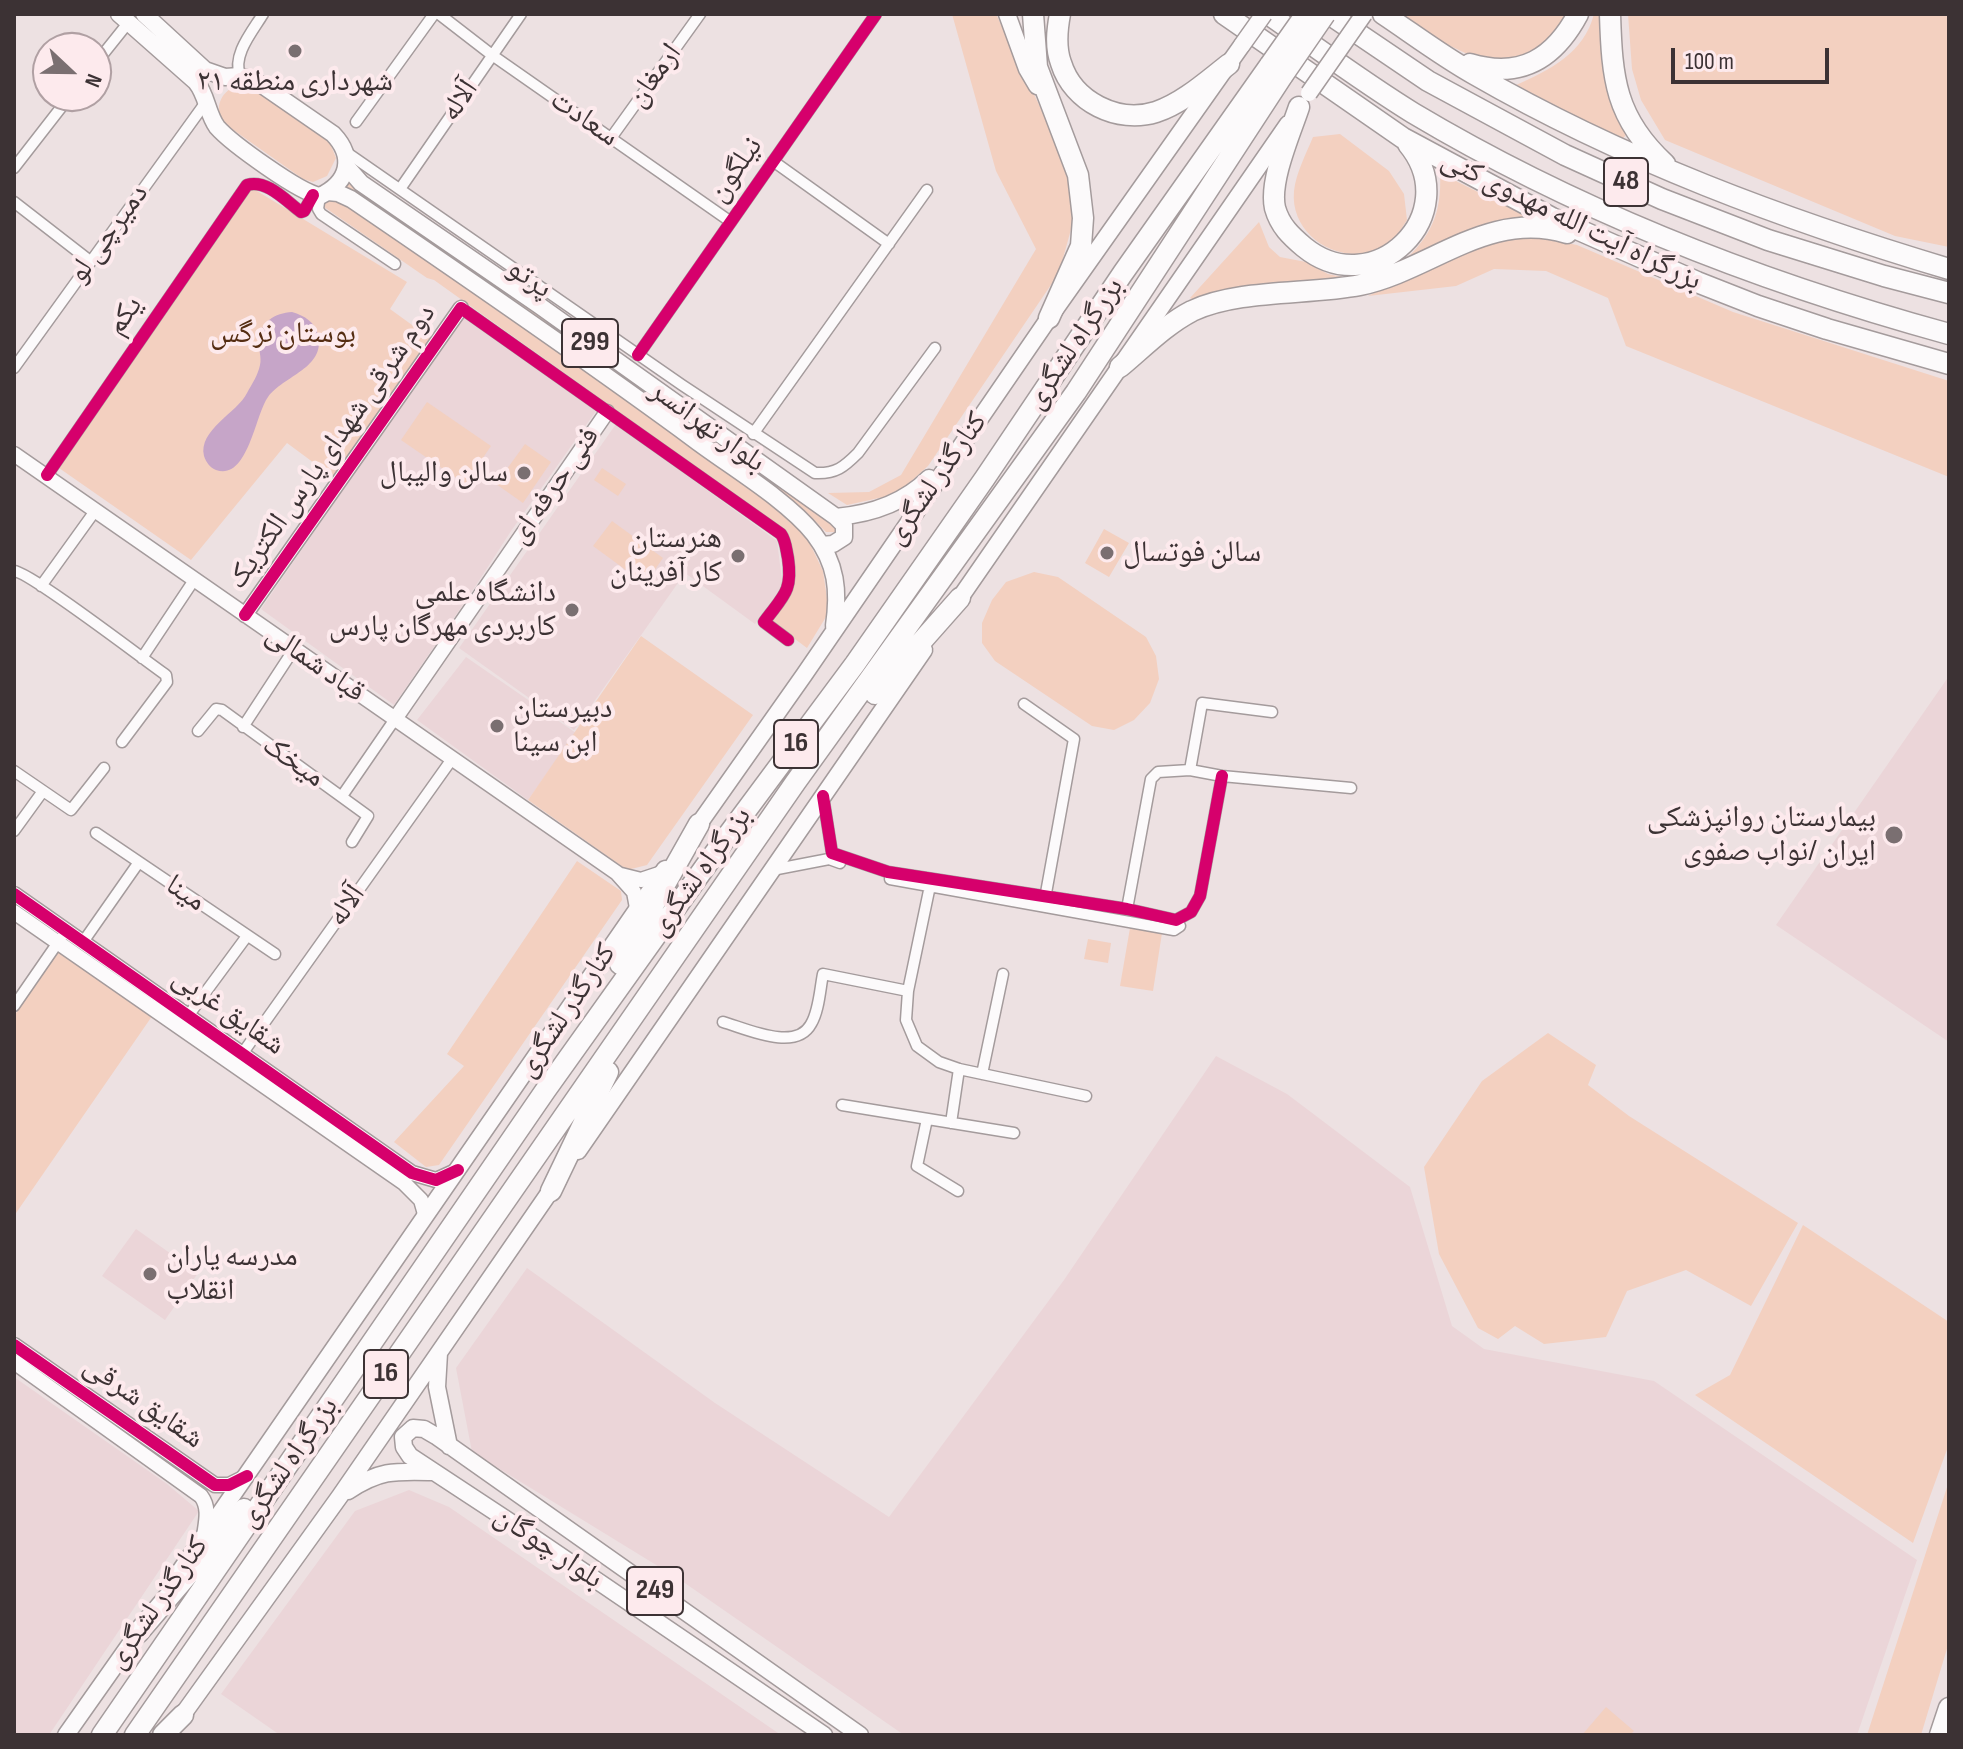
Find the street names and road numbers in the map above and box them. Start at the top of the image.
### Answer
street label: ارمغان [620,37,690,115]
street label: آلاله [433,73,487,129]
street label: سعادت [543,83,625,155]
street label: نیلگون [701,130,771,210]
street label: بزرگراه آیت الله مهدوی کنی [1435,142,1707,300]
road number: 48 [1604,158,1648,206]
street label: دمیرچی لو [61,177,157,291]
street label: پرتو [500,251,558,307]
street label: بزرگراه لشگری [1018,271,1132,417]
street label: یکم [99,289,151,343]
street label: دوم شرقی شهدای پارس الکتریک [220,297,444,597]
road number: 299 [562,319,618,367]
street label: بلوار تهرانسر [642,373,772,481]
street label: کنارگذر لشگری [878,406,996,552]
street label: فنی حرفه ای [502,421,608,551]
street label: قباد شمالی [258,617,372,711]
road number: 16 [774,720,818,768]
street label: میخک [255,728,331,796]
street label: بزرگراه لشگری [642,800,760,944]
street label: مینا [158,868,212,920]
street label: آلاله [320,878,374,934]
street label: کنارگذر لشگری [509,937,625,1085]
street label: شقایق غربی [165,960,291,1064]
street label: شقایق شرقی [76,1349,210,1457]
road number: 16 [364,1350,408,1398]
street label: بزرگراه لشگری [231,1391,347,1535]
street label: بلوار چوگان [487,1498,609,1598]
street label: کنارگذر لشگری [99,1530,217,1676]
road number: 249 [627,1567,683,1615]

